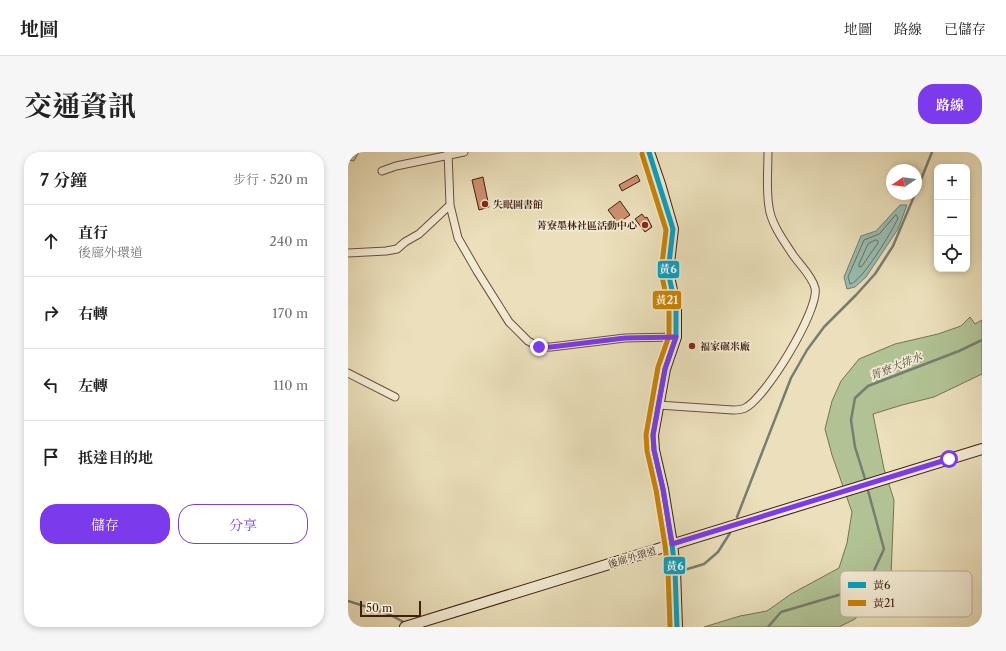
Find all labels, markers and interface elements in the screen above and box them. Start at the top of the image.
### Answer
text: 地圖 [20,18,58,41]
text: 地圖 [844,20,872,38]
text: 路線 [894,20,922,38]
text: 已儲存 [944,20,986,38]
button: 路線 [918,84,982,124]
text: 交通資訊 [24,89,136,123]
north arrow [886,164,922,200]
map controls [934,164,970,272]
button: + [934,164,970,200]
text: 7 分鐘 [40,170,87,190]
text: 步行 · 520 m [233,171,308,187]
place label: 失眠圖書館 [493,198,543,211]
marker: 失眠圖書館 [480,199,490,209]
button: − [934,200,970,236]
place label: 菁寮墨林社區活動中心 [537,219,637,232]
marker: 菁寮墨林社區活動中心 [640,220,650,230]
text: 直行 [78,223,108,242]
icon: ahead [40,230,62,252]
text: 240 m [269,233,308,249]
button: locate [934,236,970,272]
text: 後廍外環道 [78,244,143,260]
line badge: 黃6 [657,260,680,279]
text: 黃6 [659,262,677,276]
line badge: 黃21 [652,290,682,310]
text: 黃21 [656,293,678,307]
icon: right [40,302,62,324]
text: 右轉 [78,304,108,323]
text: 170 m [272,305,308,321]
route end [530,338,548,356]
place label: 福家碾米廠 [700,340,750,353]
marker: 福家碾米廠 [687,341,697,351]
water label: 菁寮大排水 [868,349,925,383]
icon: left [40,374,62,396]
text: 左轉 [78,376,108,395]
text: 110 m [273,377,308,393]
icon: arrive [40,446,62,468]
text: 抵達目的地 [78,448,153,467]
route start [940,450,958,468]
button: 儲存 [40,504,170,544]
button: 分享 [178,504,308,544]
street label: 後廍外環道 [606,544,658,571]
line badge: 黃6 [663,556,686,575]
text: 黃6 [666,559,684,573]
legend [840,571,972,617]
text: 黃6 [873,578,891,592]
text: 黃21 [873,596,895,610]
scale bar [360,599,421,618]
text: 50 m [366,601,392,615]

